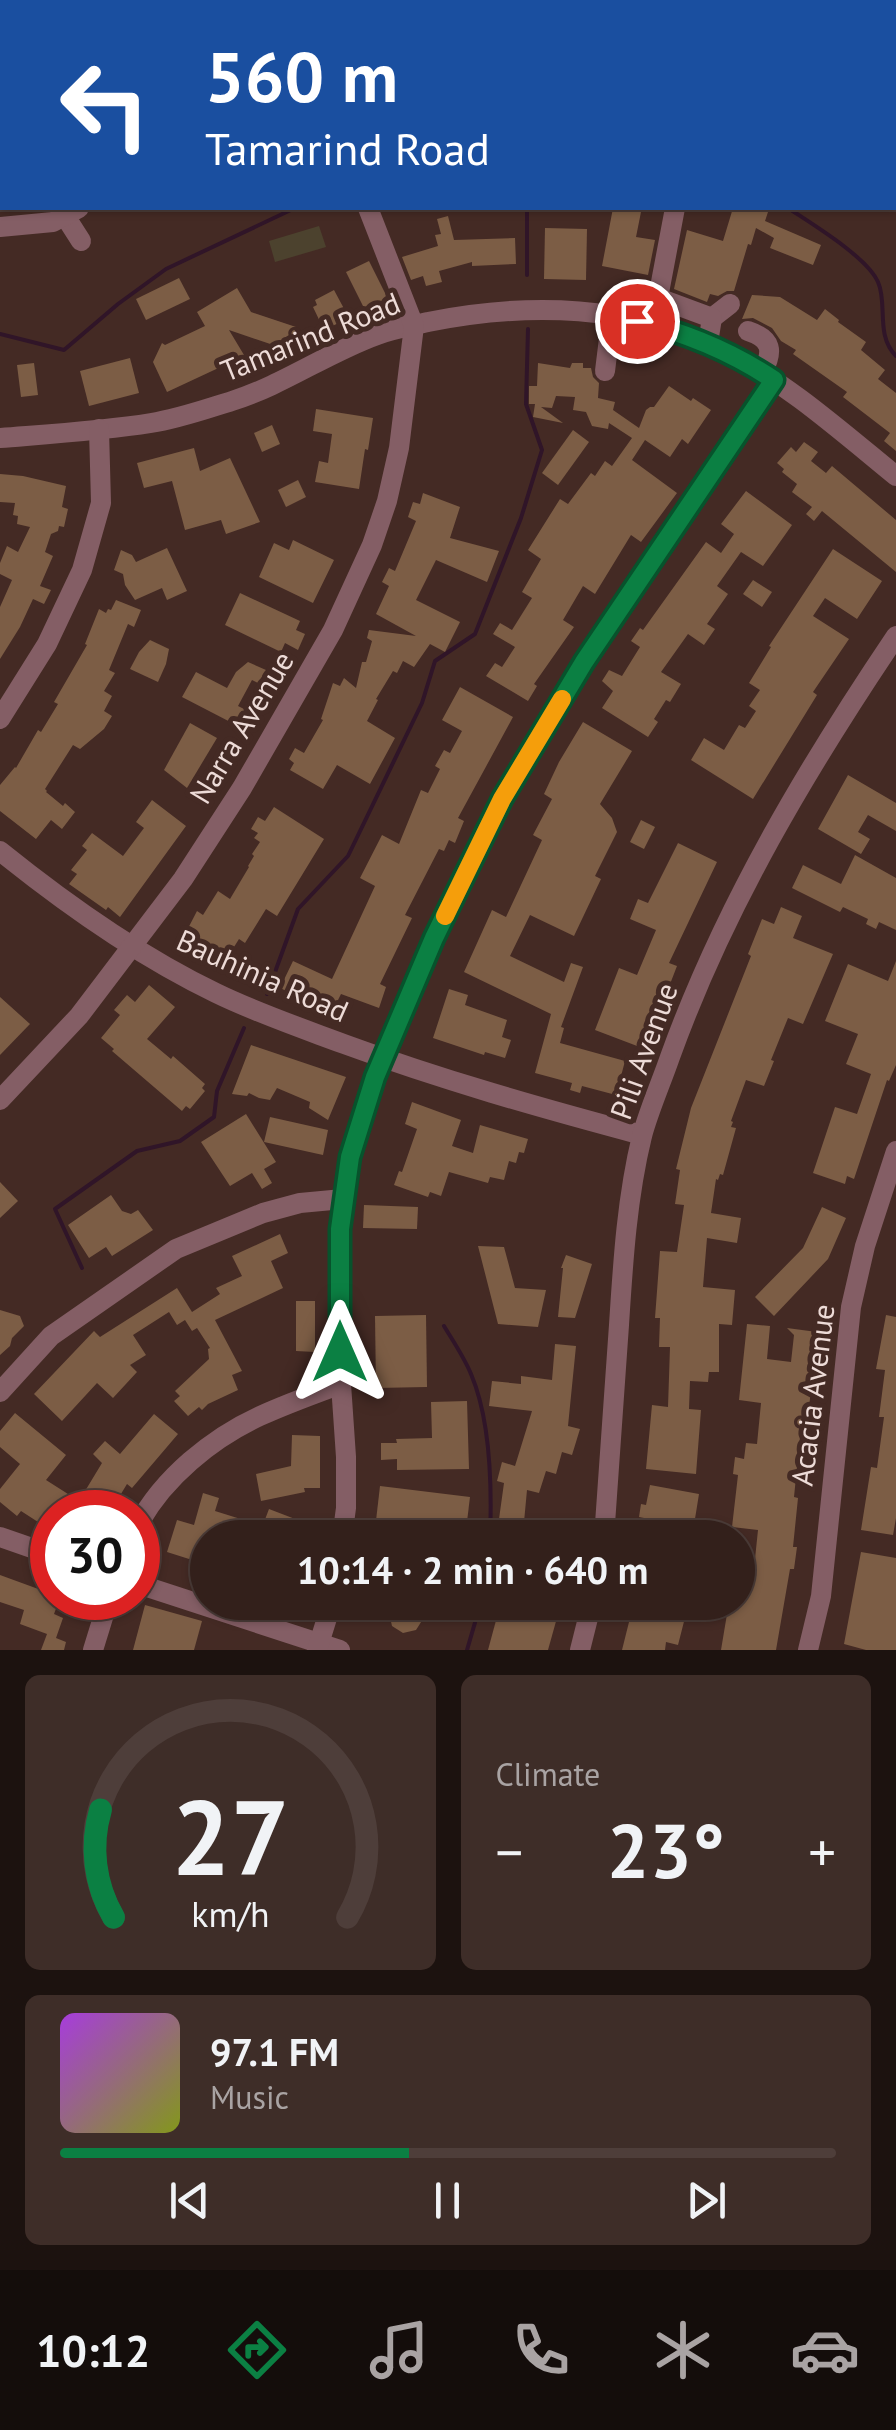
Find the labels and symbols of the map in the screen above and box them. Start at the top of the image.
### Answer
pin [595,279,680,364]
street label: Tamarind Road [215,282,405,390]
street label: Narra Avenue [180,644,302,810]
street label: Bauhinia Road [171,920,355,1030]
street label: Pili Avenue [600,977,686,1125]
position arrow [288,1300,392,1404]
street label: Acacia Avenue [782,1302,842,1488]
speed limit sign: 30 [30,1490,160,1620]

